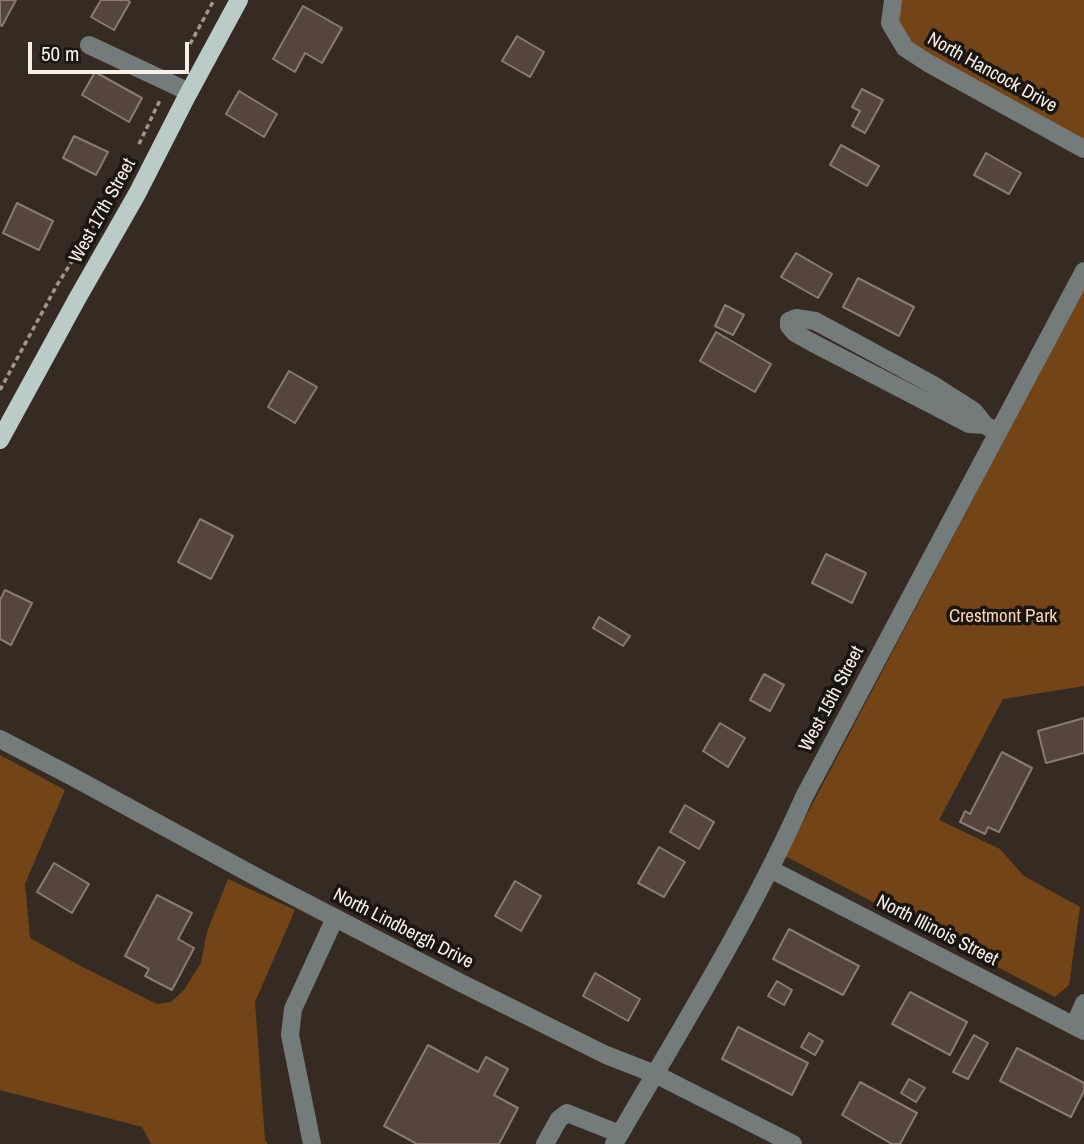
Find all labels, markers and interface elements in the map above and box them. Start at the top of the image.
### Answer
scale bar [32,28,192,72]
street label: North Hancock Drive [923,28,1061,118]
text: 50 m [41,39,79,68]
street label: West 17th Street [65,155,141,267]
park label: Crestmont Park [949,606,1057,628]
street label: West 15th Street [795,643,869,755]
street label: North Lindbergh Drive [329,884,477,974]
street label: North Illinois Street [872,891,1002,971]

